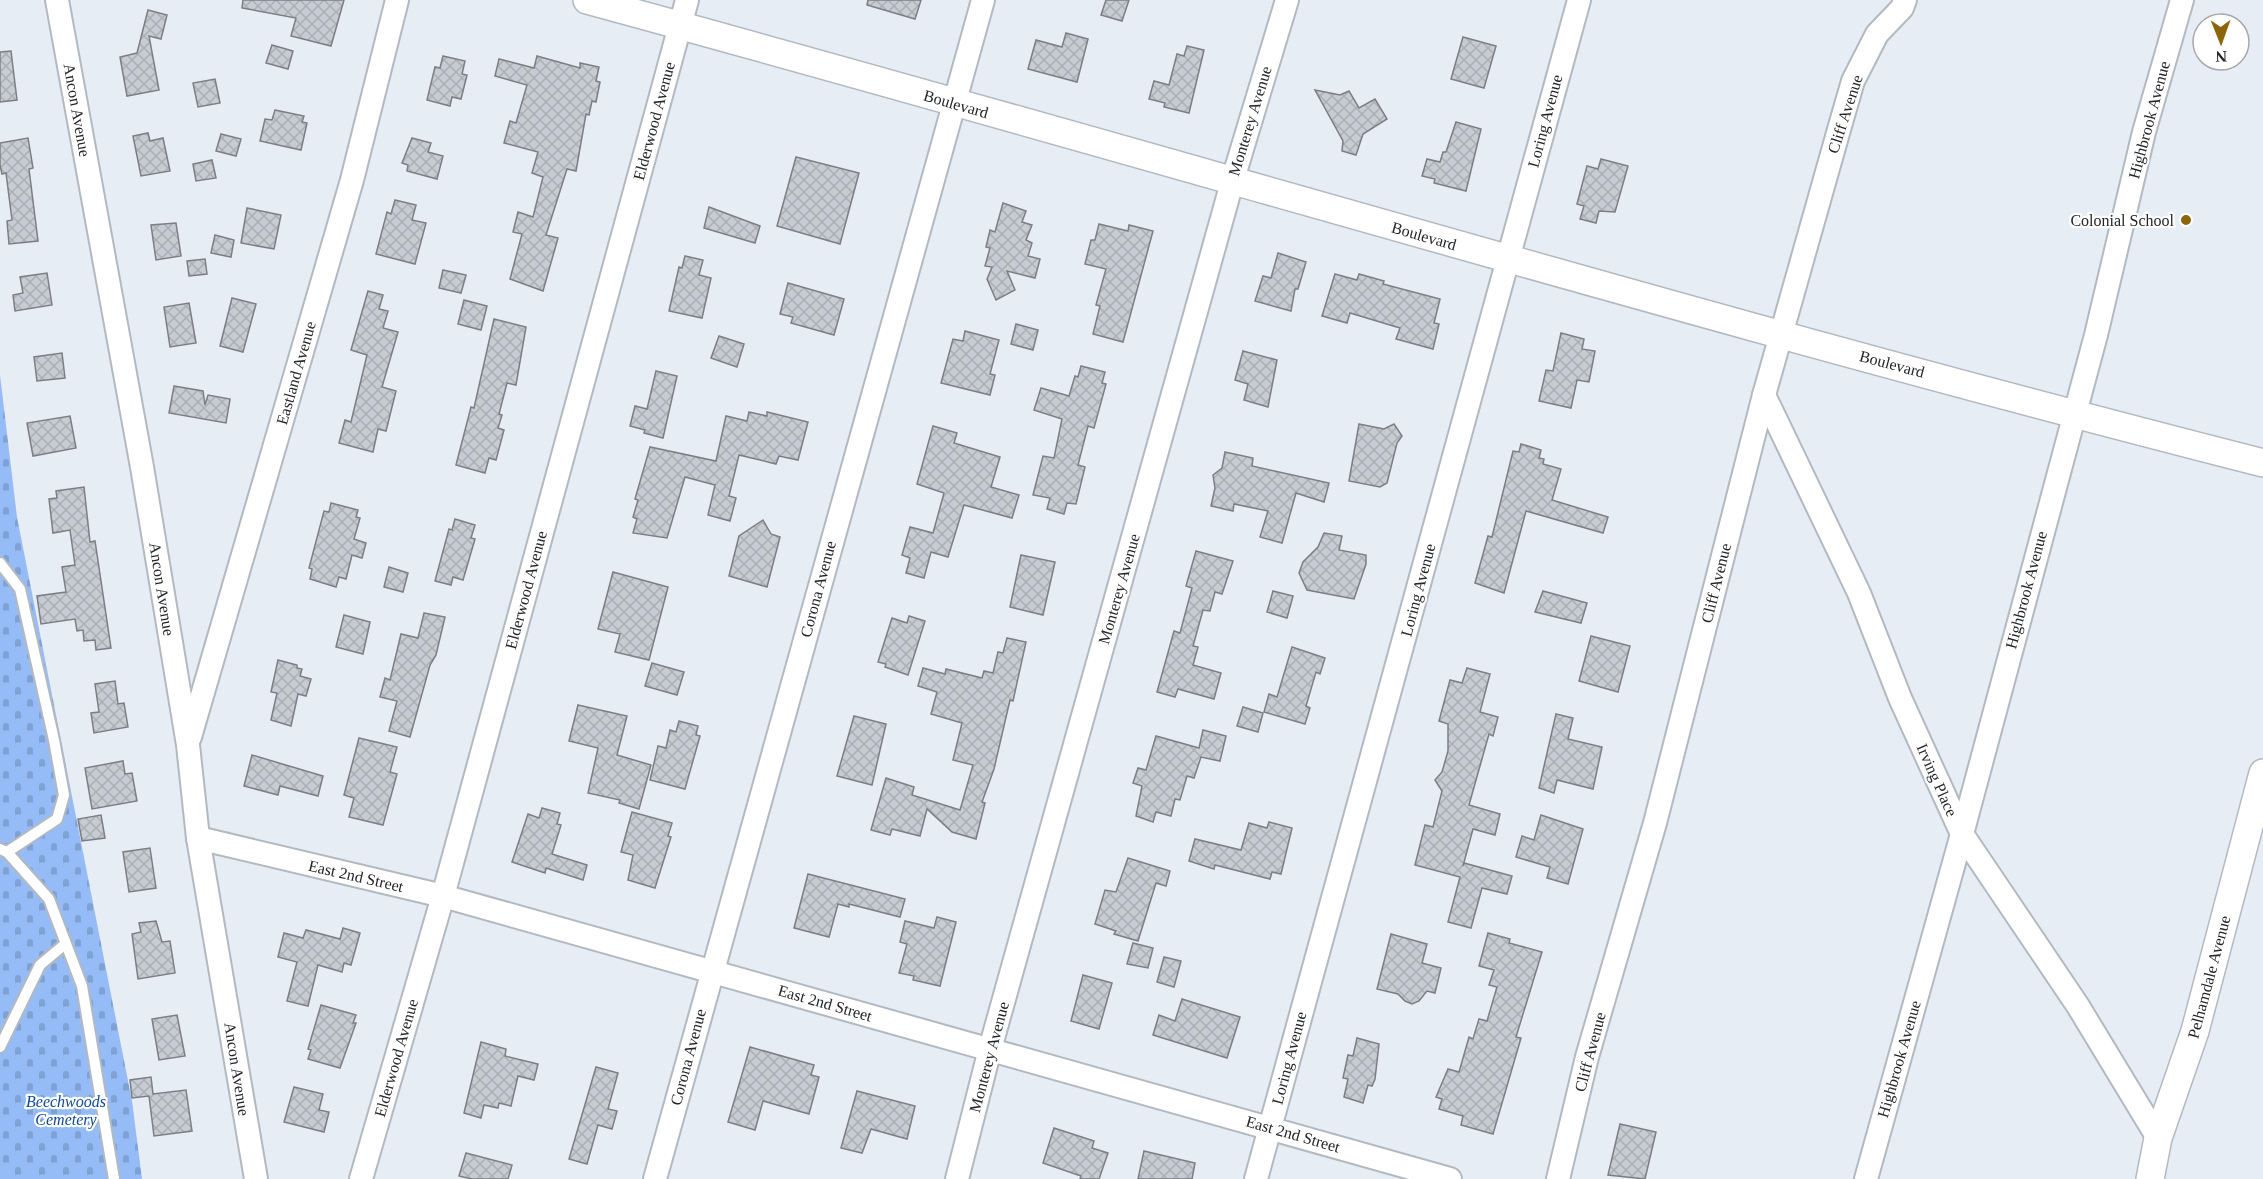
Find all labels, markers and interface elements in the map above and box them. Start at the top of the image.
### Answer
north arrow [2191,12,2251,72]
text: N [2215,48,2227,65]
street label: Highbrook Avenue [2125,59,2174,181]
street label: Elderwood Avenue [630,60,678,182]
street label: Ancon Avenue [60,62,94,158]
street label: Monterey Avenue [1225,64,1276,178]
street label: Loring Avenue [1524,73,1567,169]
street label: Cliff Avenue [1824,73,1866,155]
street label: Boulevard [922,87,990,121]
place label: Colonial School [2070,212,2175,229]
marker: Colonial School [2179,213,2193,227]
street label: Boulevard [1390,219,1458,253]
street label: Eastland Avenue [273,319,319,427]
street label: Boulevard [1858,347,1926,381]
street label: Elderwood Avenue [502,529,550,651]
street label: Highbrook Avenue [2002,529,2051,651]
street label: Monterey Avenue [1095,532,1144,646]
street label: Corona Avenue [797,539,839,639]
street label: Ancon Avenue [146,541,178,637]
street label: Cliff Avenue [1698,541,1734,625]
street label: Loring Avenue [1397,542,1440,638]
street label: Irving Place [1913,741,1961,819]
street label: East 2nd Street [307,857,406,895]
street label: Pelhamdale Avenue [2184,914,2234,1040]
street label: East 2nd Street [776,981,874,1025]
street label: Elderwood Avenue [371,997,421,1119]
street label: Highbrook Avenue [1874,998,1925,1120]
street label: Monterey Avenue [966,1000,1013,1114]
street label: Corona Avenue [667,1007,709,1107]
street label: Loring Avenue [1268,1010,1311,1106]
street label: Cliff Avenue [1571,1010,1609,1094]
street label: Ancon Avenue [221,1021,253,1117]
park label: Beechwoods Cemetery [26,1093,106,1129]
street label: East 2nd Street [1244,1112,1342,1156]

